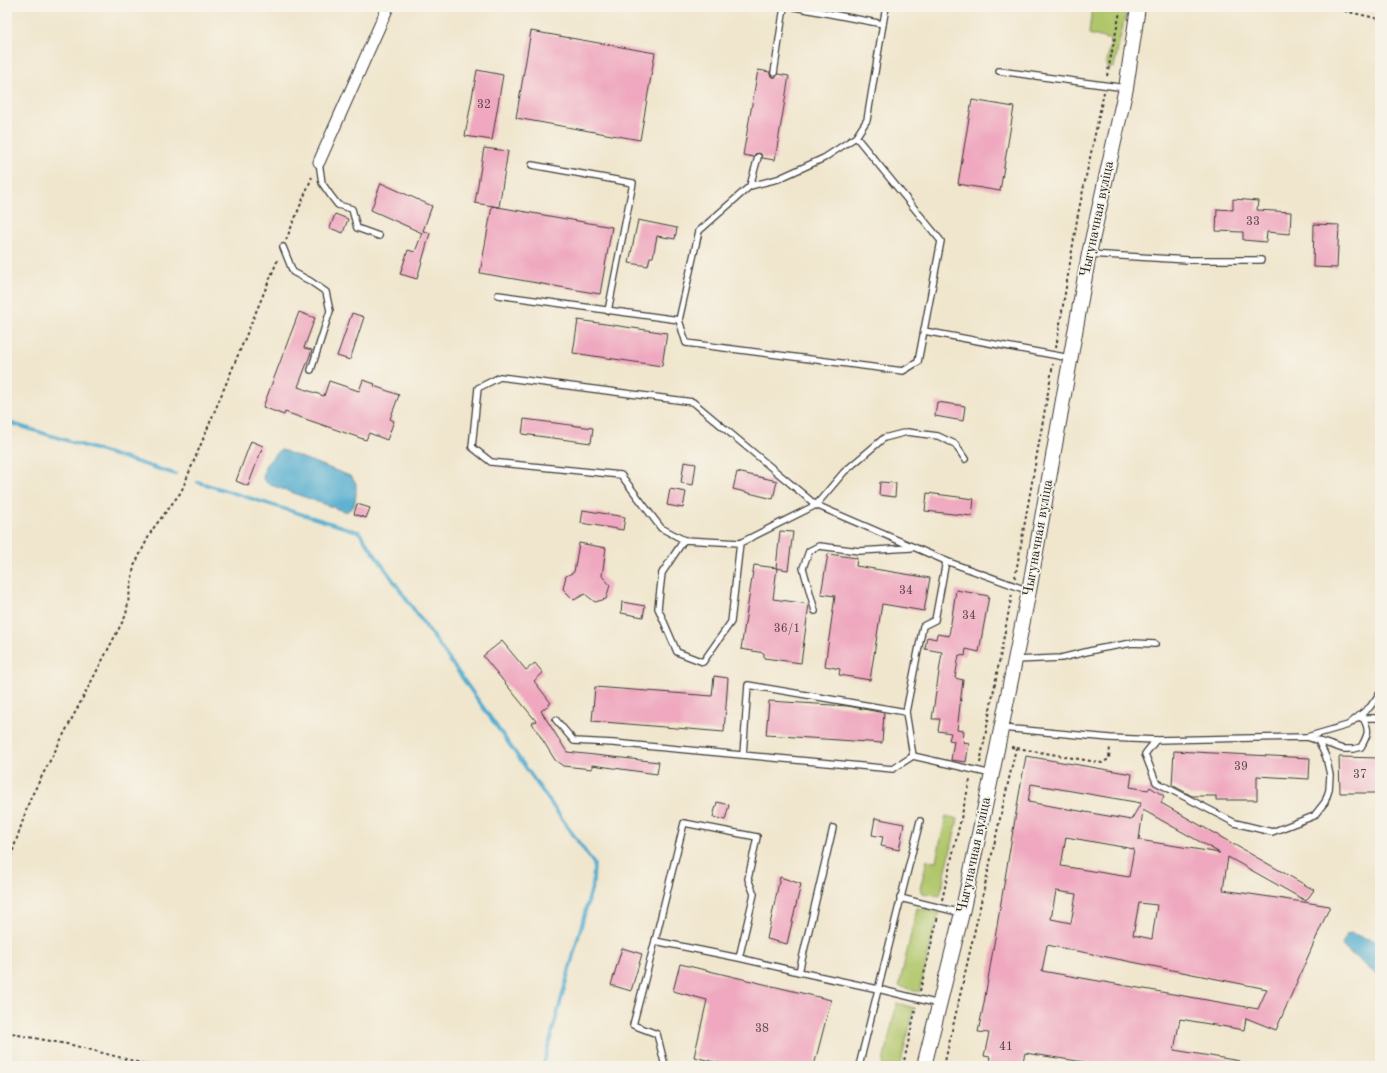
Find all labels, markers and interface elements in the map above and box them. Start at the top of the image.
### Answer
house number: 32 [477,99,491,111]
street label: Чыгуначная вуліца [1078,160,1116,278]
house number: 33 [1246,216,1260,228]
street label: Чыгуначная вуліца [1021,478,1055,598]
house number: 34 [899,585,913,597]
house number: 34 [962,610,976,622]
house number: 36/1 [774,623,800,635]
house number: 39 [1234,761,1248,773]
house number: 37 [1353,769,1367,781]
street label: Чыгуначная вуліца [955,796,993,914]
house number: 38 [755,1023,769,1035]
house number: 41 [999,1041,1013,1053]

